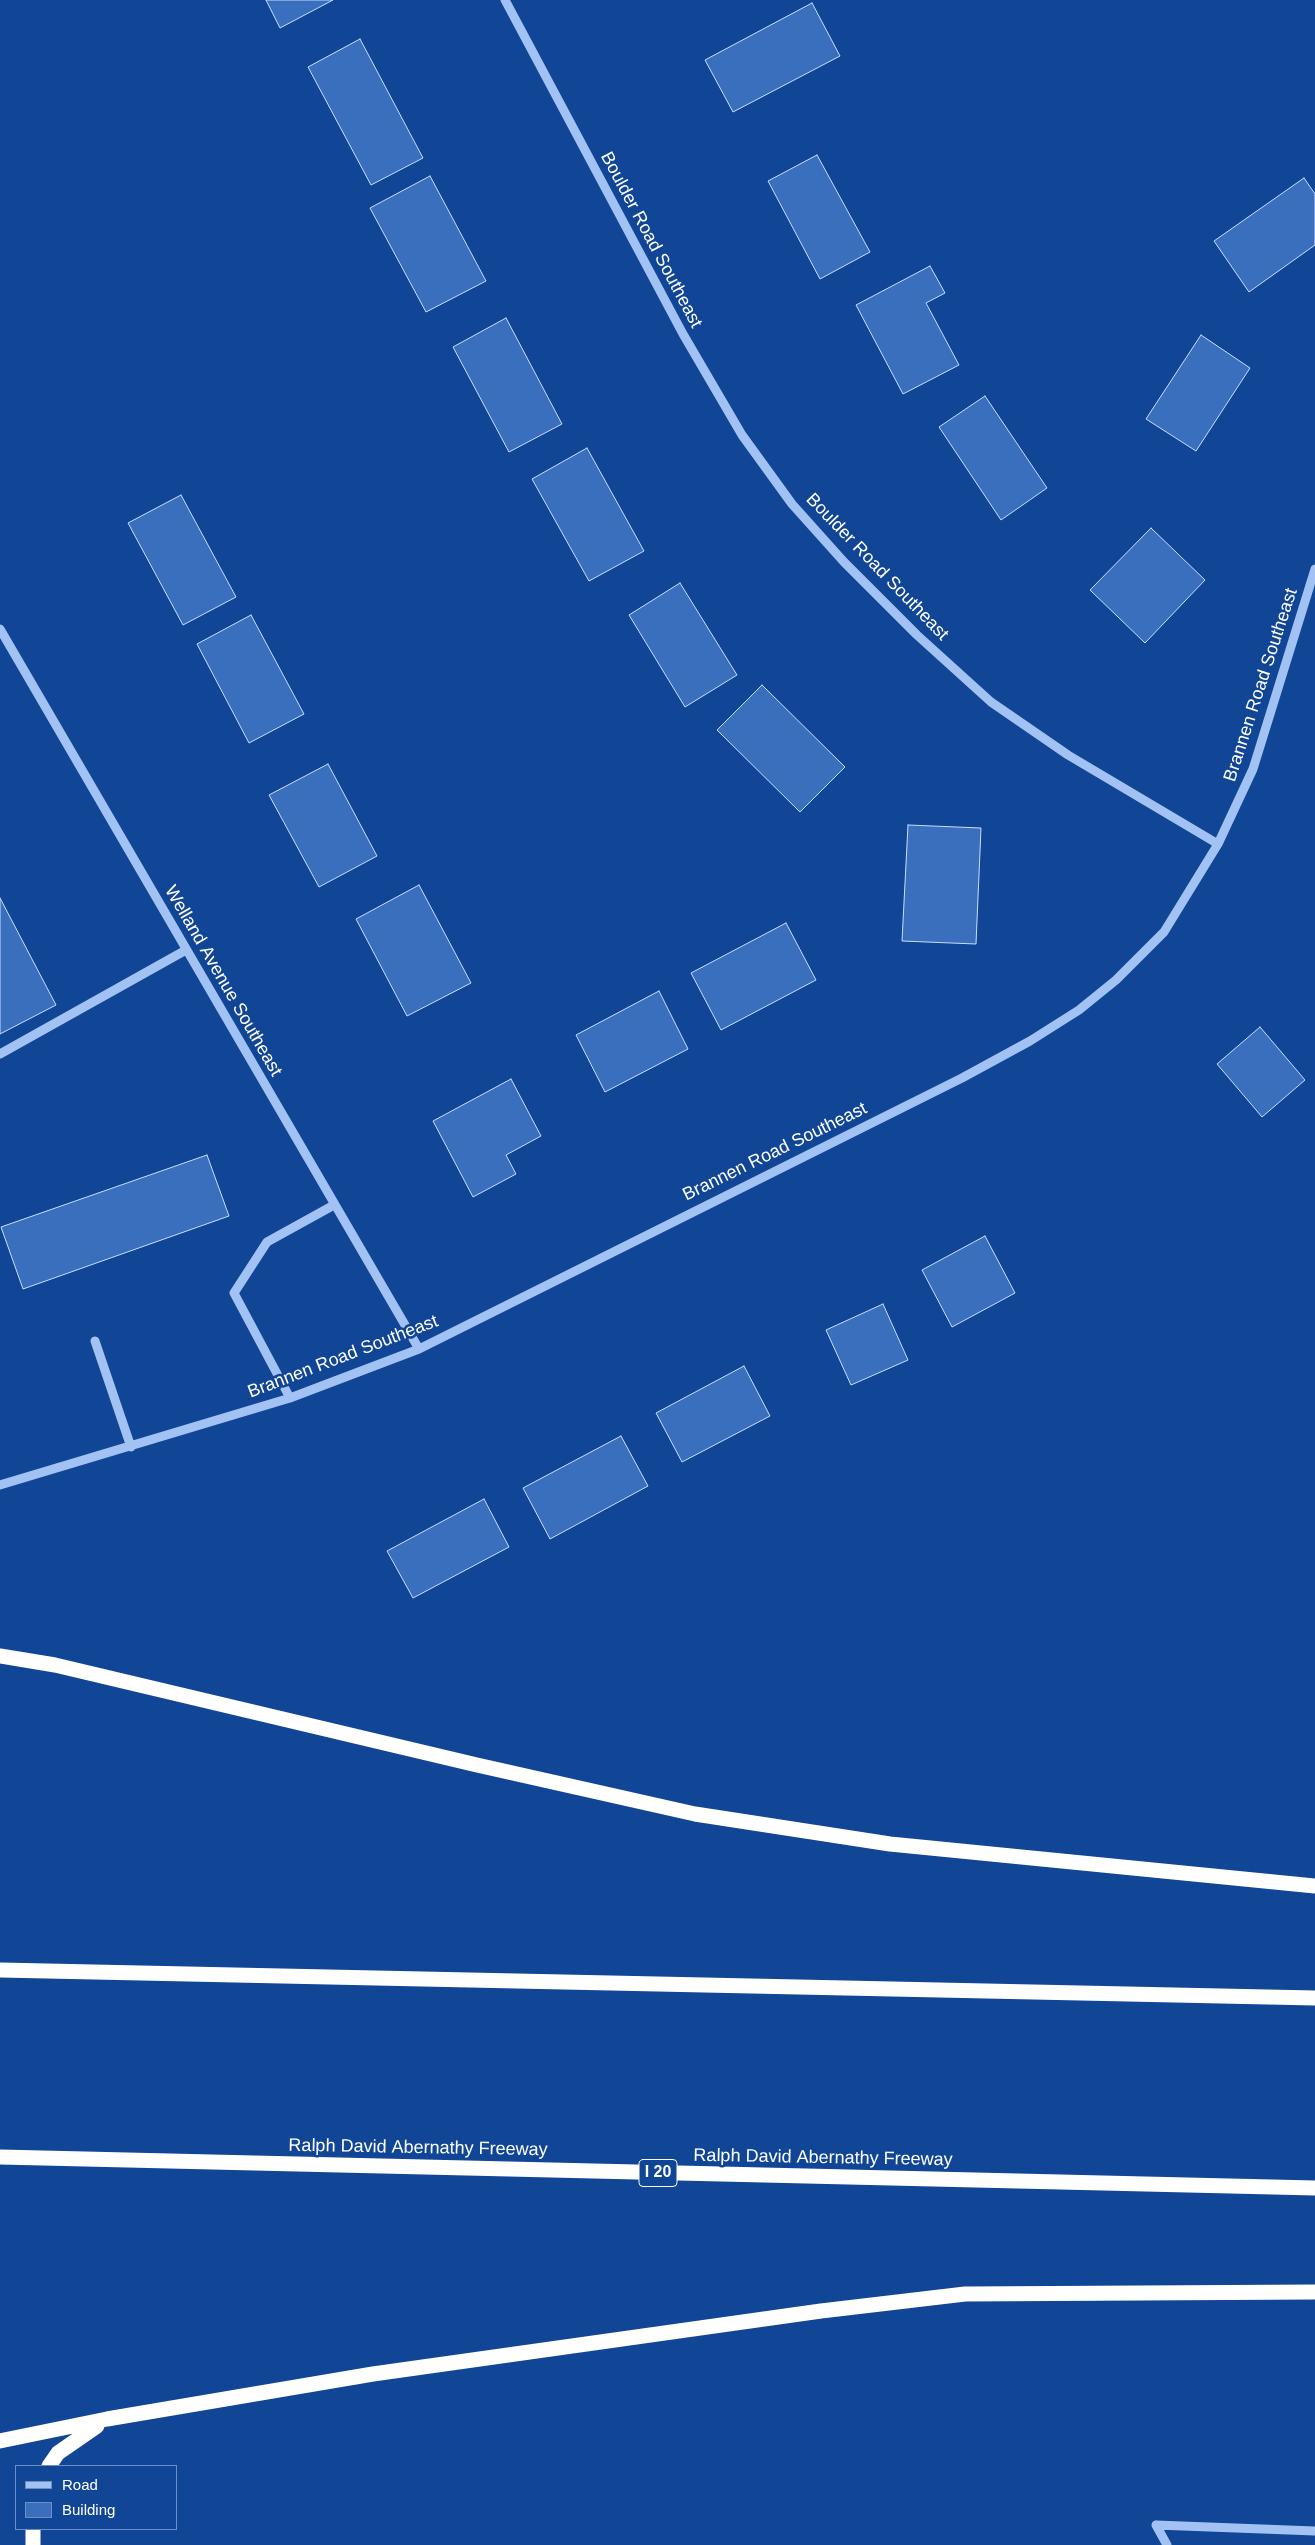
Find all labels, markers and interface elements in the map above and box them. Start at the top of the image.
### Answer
street label: Boulder Road Southeast [595,148,707,332]
street label: Boulder Road Southeast [801,489,953,645]
street label: Brannen Road Southeast [1219,586,1303,784]
street label: Welland Avenue Southeast [160,882,286,1080]
street label: Brannen Road Southeast [679,1098,871,1206]
street label: Brannen Road Southeast [245,1311,441,1403]
street label: Ralph David Abernathy Freeway [288,2135,548,2161]
street label: Ralph David Abernathy Freeway [693,2145,953,2171]
road number: I 20 [639,2160,677,2186]
legend [15,2465,178,2530]
text: Road [62,2476,98,2493]
text: Building [62,2501,115,2518]

